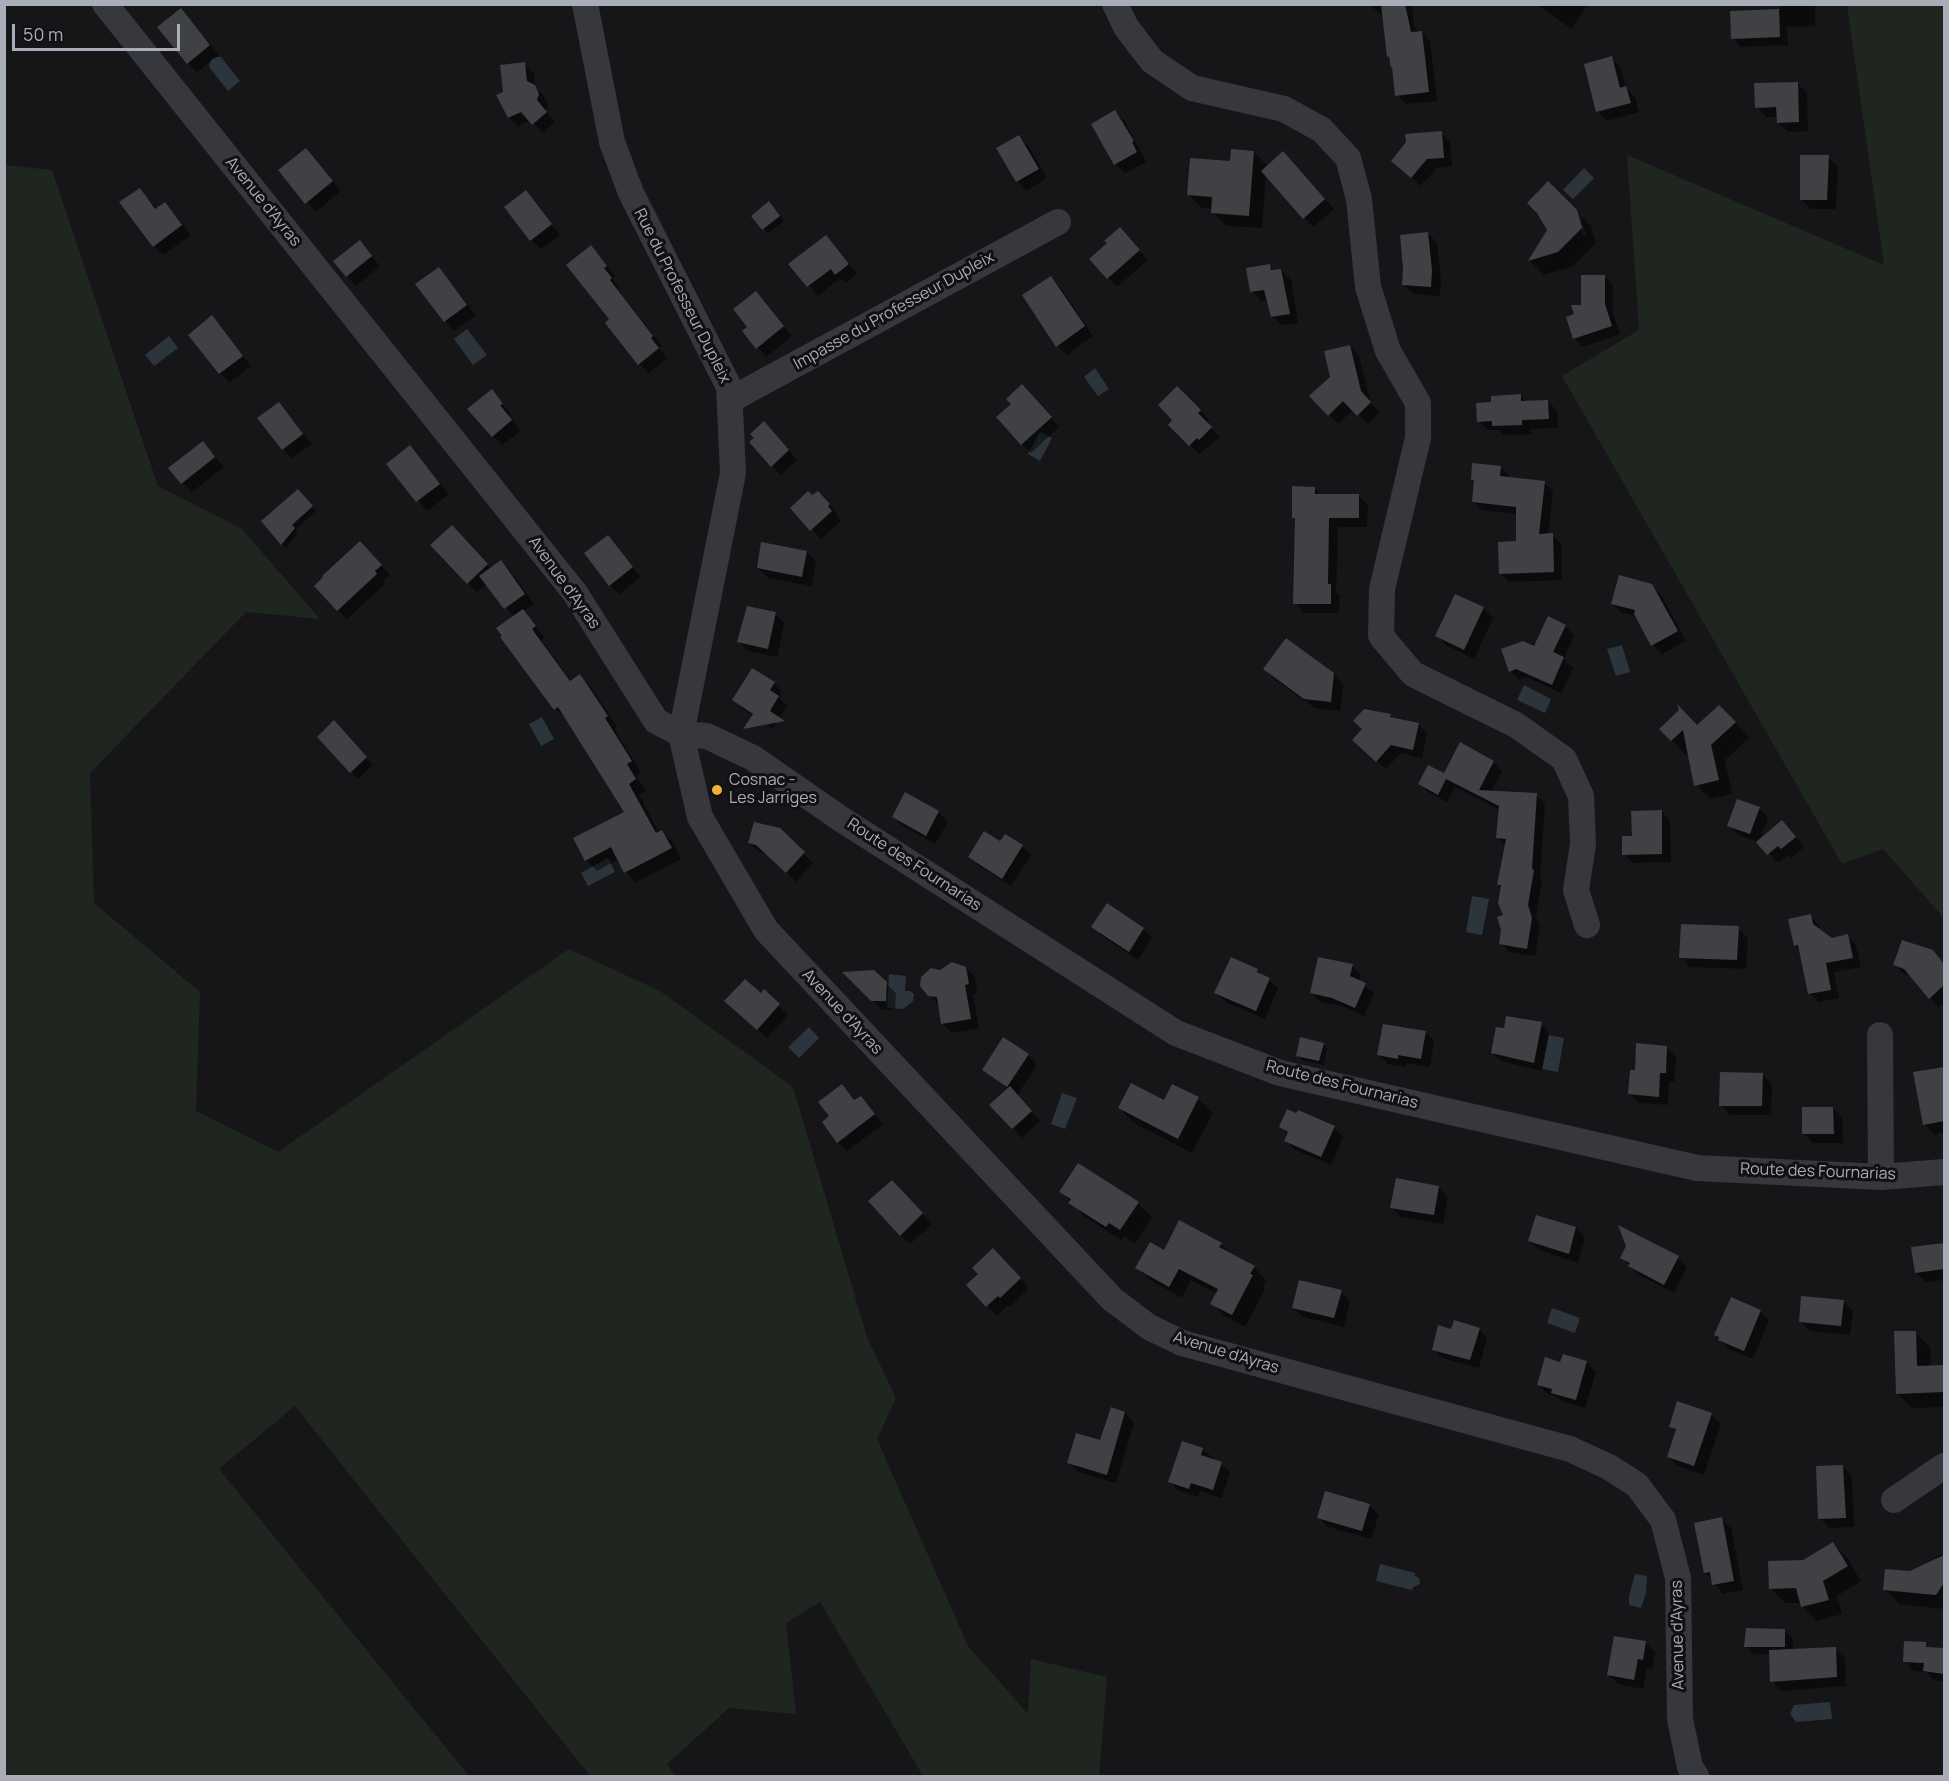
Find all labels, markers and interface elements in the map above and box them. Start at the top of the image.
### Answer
scale bar [15,12,183,50]
text: 50 m [23,22,63,46]
street label: Avenue d'Ayras [221,153,305,251]
street label: Rue du Professeur Dupleix [630,205,734,387]
street label: Impasse du Professeur Dupleix [790,248,998,374]
street label: Avenue d'Ayras [524,533,604,633]
place label: Cosnac - Les Jarriges [729,771,817,809]
marker: Cosnac - Les Jarriges [710,783,724,797]
street label: Route des Fournarias [843,815,985,915]
street label: Avenue d'Ayras [798,965,886,1059]
street label: Route des Fournarias [1264,1057,1420,1113]
street label: Route des Fournarias [1740,1160,1896,1184]
street label: Avenue d'Ayras [1171,1328,1281,1378]
street label: Avenue d'Ayras [1667,1580,1689,1690]

